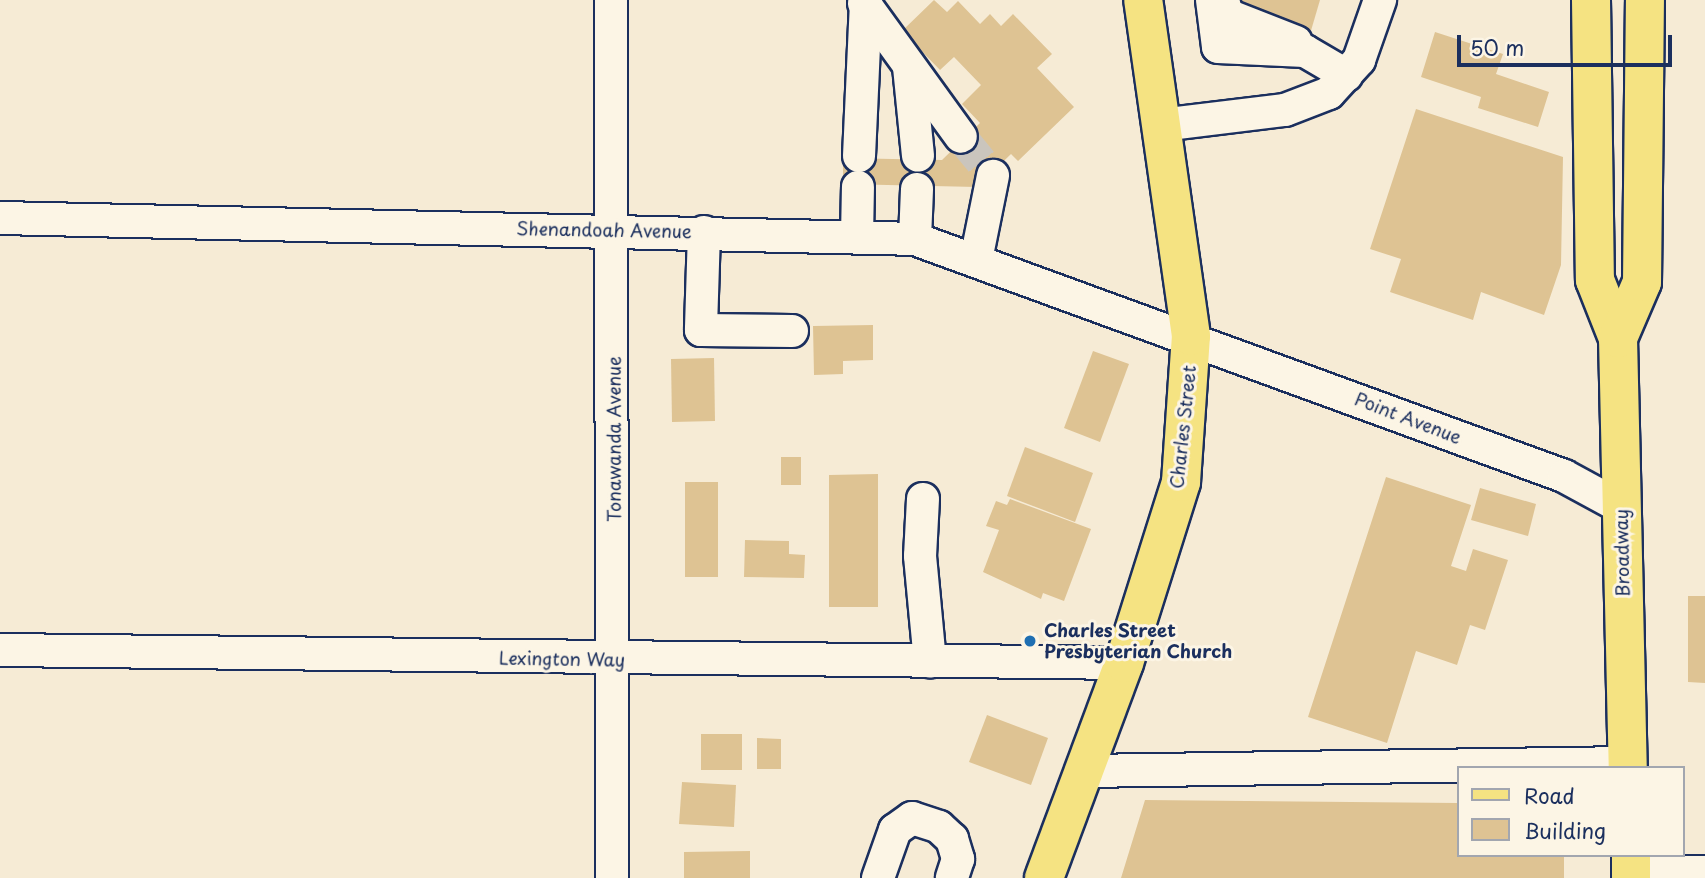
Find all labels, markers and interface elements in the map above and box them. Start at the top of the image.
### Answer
scale bar [1460,21,1675,65]
text: 50 m [1470,31,1524,63]
street label: Shenandoah Avenue [516,218,692,242]
street label: Tonawanda Avenue [603,356,625,522]
street label: Charles Street [1166,363,1200,491]
street label: Point Avenue [1352,388,1464,448]
street label: Broadway [1610,509,1634,597]
place label: Charles Street Presbyterian Church [1044,620,1232,662]
marker: Charles Street Presbyterian Church [1022,633,1038,649]
street label: Lexington Way [499,647,625,671]
legend [1456,766,1684,857]
text: Road [1524,779,1575,811]
text: Building [1524,814,1606,846]

